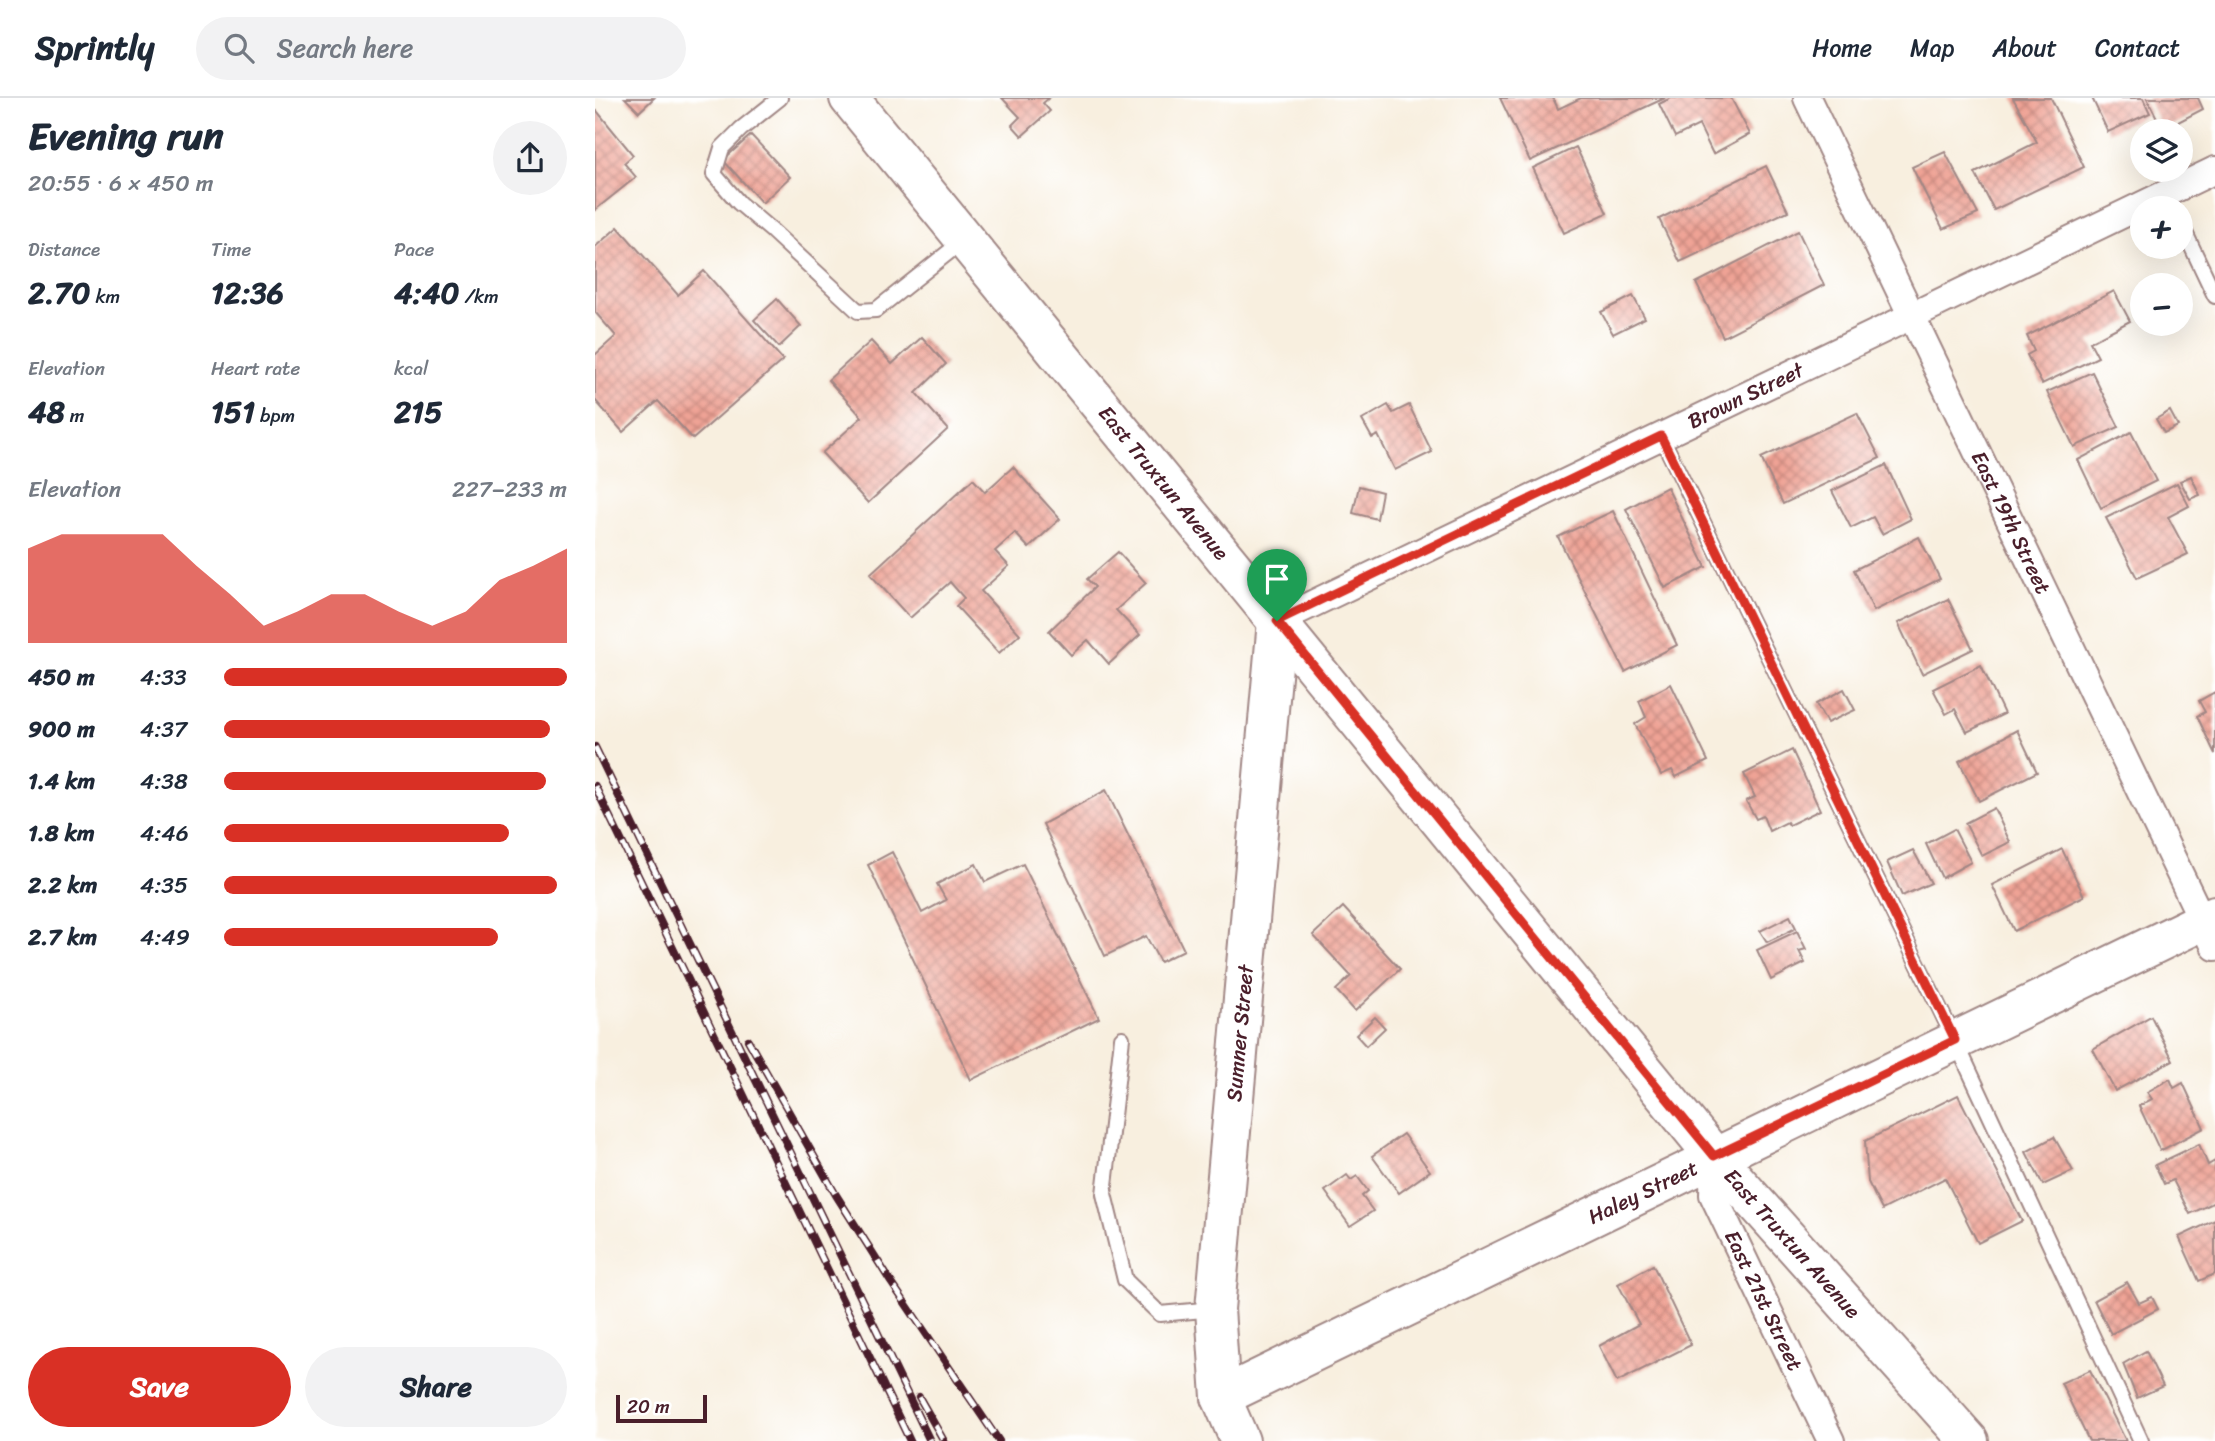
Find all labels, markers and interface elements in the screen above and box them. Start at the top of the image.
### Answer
search box [196,17,686,80]
text: Sprintly [35,19,154,77]
text: Search here [276,25,413,71]
text: Home [1812,27,1872,69]
text: Map [1910,27,1954,69]
text: About [1992,27,2057,69]
text: Contact [2095,27,2180,69]
icon: search [220,29,258,67]
text: Evening run [28,103,224,170]
map controls [2130,119,2193,336]
button: layers [2130,119,2193,182]
button: share [493,121,567,195]
text: 20:55 · 6 × 450 m [28,163,213,204]
button: + [2130,196,2193,259]
text: Distance [28,233,100,266]
text: Time [211,233,251,266]
text: Pace [394,233,434,266]
text: 2.70 [28,266,90,320]
text: 12:36 [211,266,284,320]
text: 4:40 [394,266,460,320]
button: − [2130,273,2193,336]
text: km [90,280,120,313]
text: /km [460,280,499,313]
street label: Brown Street [1681,351,1812,440]
text: Elevation [28,352,105,385]
text: Heart rate [211,352,300,385]
text: kcal [394,352,429,385]
text: 48 [28,385,65,439]
text: 151 [211,385,255,439]
text: 215 [394,385,443,439]
street label: East Truxtun Avenue [1088,396,1239,569]
text: m [65,399,84,432]
text: bpm [255,399,295,432]
street label: East 19th Street [1960,444,2062,601]
text: Elevation [28,469,121,510]
text: 227–233 m [452,469,567,510]
pin [1247,549,1307,621]
icon: arrive [1258,560,1296,598]
text: 450 m [28,657,95,698]
text: 4:33 [140,657,187,698]
text: 900 m [28,709,95,750]
text: 4:37 [140,709,187,750]
text: 1.4 km [28,761,95,802]
text: 4:38 [140,761,188,802]
text: 1.8 km [28,813,95,854]
text: 4:46 [140,813,189,854]
text: 2.2 km [28,865,97,906]
text: 4:35 [140,865,188,906]
text: 2.7 km [28,917,97,958]
text: 4:49 [140,917,190,958]
street label: Sumner Street [1215,962,1265,1103]
street label: Haley Street [1581,1149,1705,1235]
street label: East Truxtun Avenue [1714,1159,1870,1328]
street label: East 21st Street [1713,1223,1814,1378]
button: Save [28,1347,291,1427]
button: Share [305,1347,567,1427]
text: 20 m [627,1390,670,1423]
scale bar [616,1392,707,1424]

